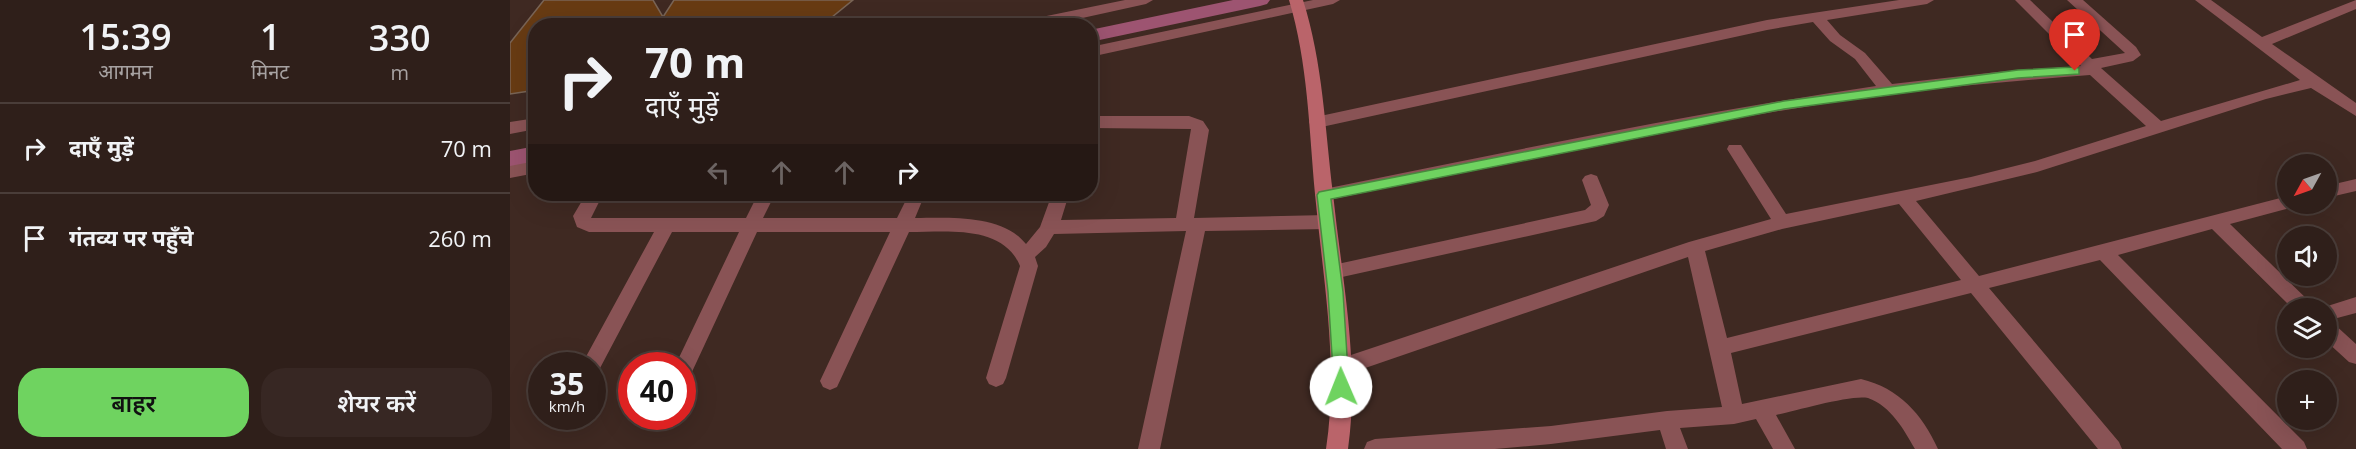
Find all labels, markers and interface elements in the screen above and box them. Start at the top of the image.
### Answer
pin [2049,9,2100,71]
text: 15:39 [79,12,172,61]
text: 1 [260,12,281,61]
text: 330 [369,13,431,62]
icon: arrive [2058,18,2091,51]
text: 70 m [645,33,745,90]
icon: right [546,42,624,120]
text: आगमन [98,58,153,85]
text: मिनट [251,58,289,85]
text: m [390,59,409,86]
text: दाएँ मुड़ें [645,87,719,124]
icon: right [18,132,51,165]
text: दाएँ मुड़ें [69,132,134,162]
text: 70 m [441,133,492,163]
north arrow [2277,154,2337,214]
map controls [2277,154,2337,430]
icon: left [702,156,735,189]
icon: ahead [765,156,798,189]
icon: ahead [828,156,861,189]
icon: right [891,156,924,189]
icon: arrive [18,222,51,255]
text: गंतव्य पर पहुँचे [69,222,194,252]
text: 260 m [428,223,492,253]
button: sound [2277,226,2337,286]
button: layers [2277,298,2337,358]
speed limit sign: 40 [618,352,696,430]
position arrow [1309,355,1373,419]
text: 35 [550,363,584,404]
button: बाहर [18,368,249,437]
button: शेयर करें [261,368,492,437]
button: + [2277,370,2337,430]
text: km/h [549,396,585,416]

